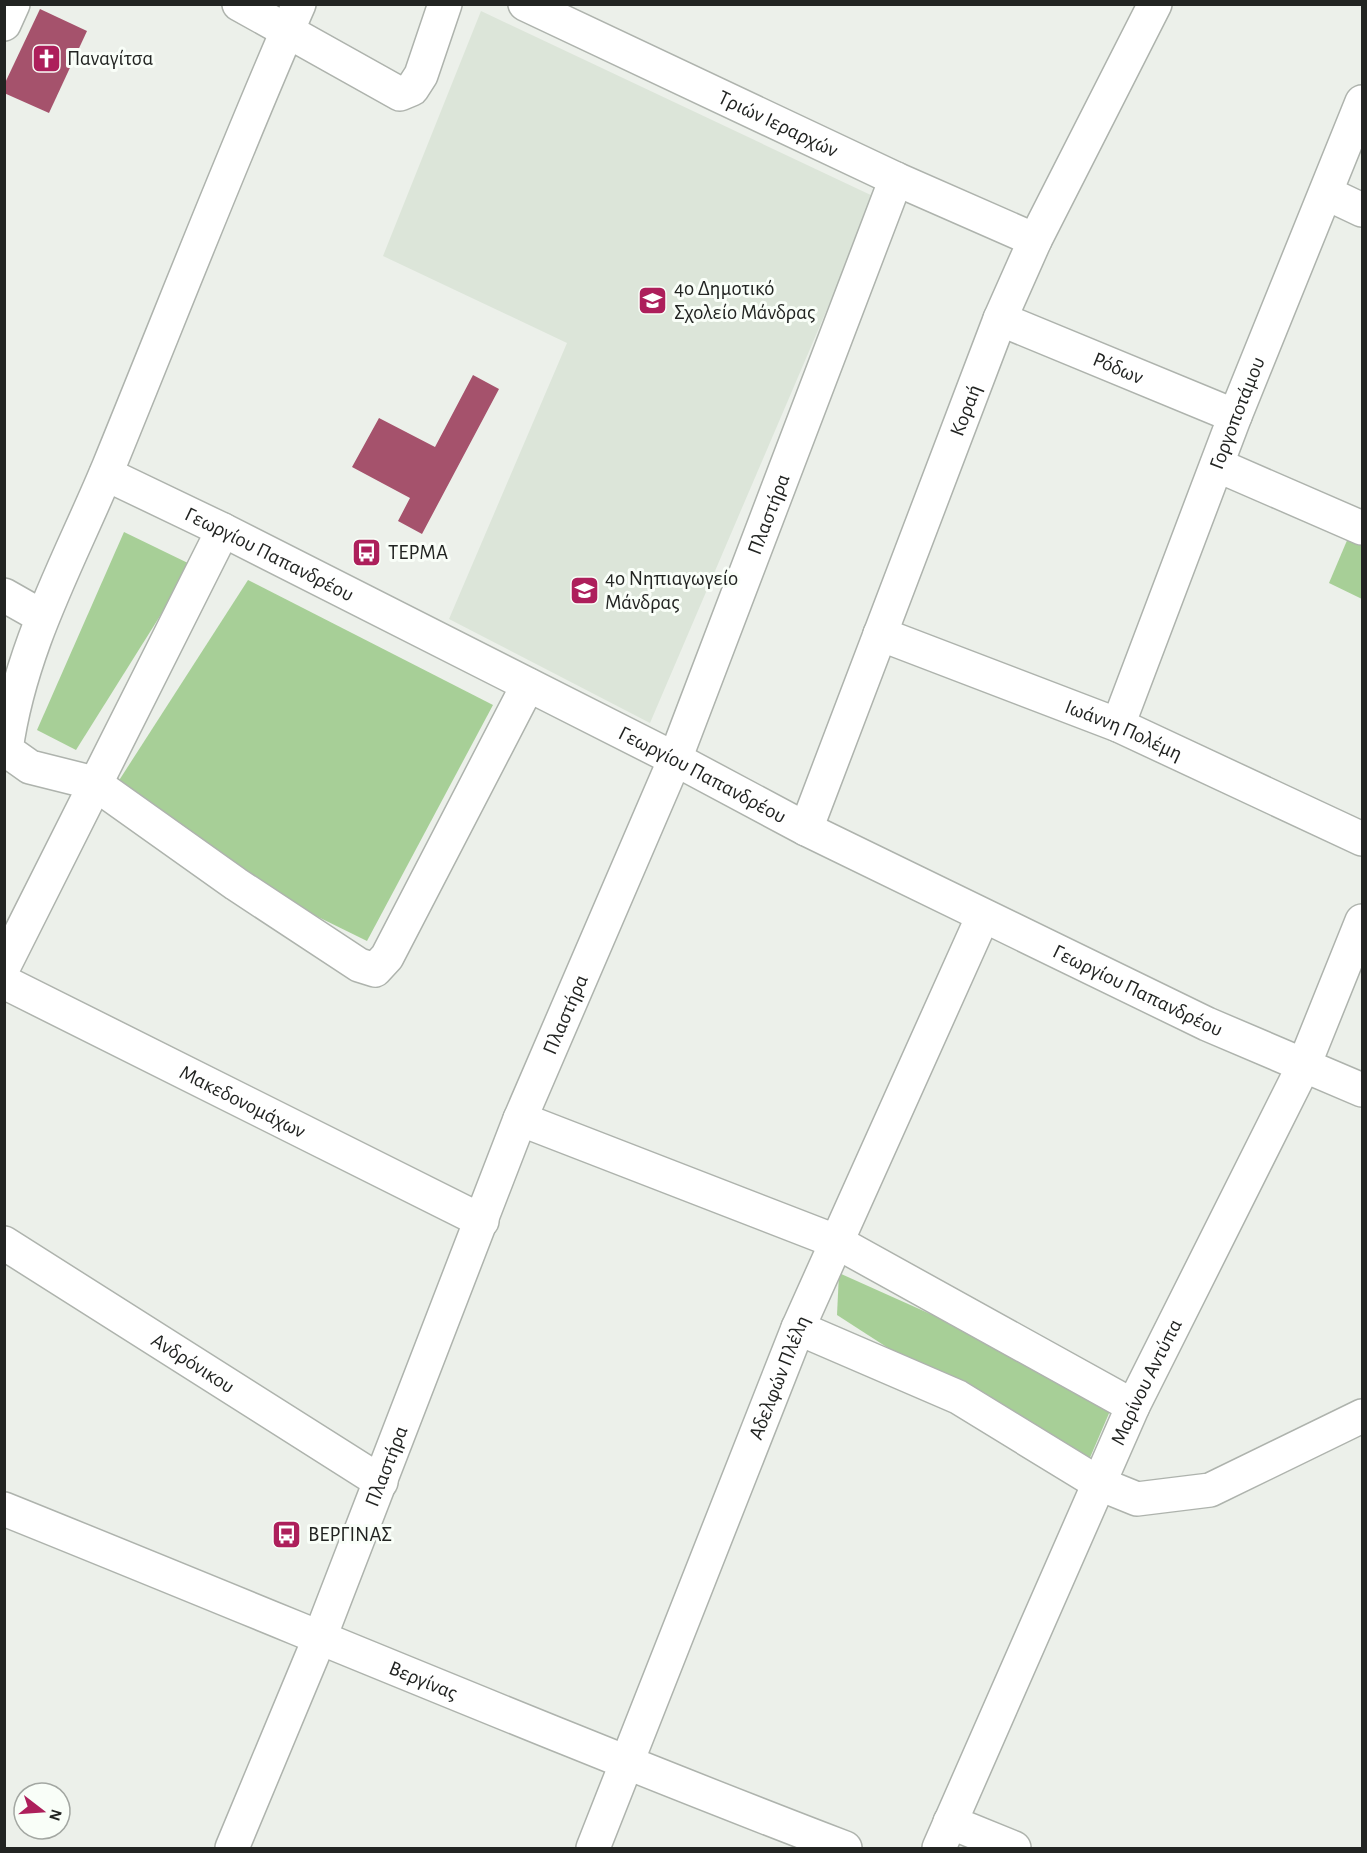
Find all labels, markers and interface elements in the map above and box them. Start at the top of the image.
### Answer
church icon: Παναγίτσα [30,42,62,74]
place label: Παναγίτσα [67,48,153,69]
street label: Τριών Ιεραρχών [715,87,841,161]
place label: 4ο Δημοτικό Σχολείο Μάνδρας [674,278,815,323]
school or university icon: 4ο Δημοτικό Σχολείο Μάνδρας [637,284,669,316]
street label: Ρόδων [1090,349,1147,388]
street label: Γοργοποτάμου [1206,354,1269,472]
street label: Κοραή [946,382,985,439]
street label: Πλαστήρα [744,471,794,558]
street label: Γεωργίου Παπανδρέου [182,503,357,605]
bus stop icon: ΤΕΡΜΑ [351,536,383,568]
place label: ΤΕΡΜΑ [388,542,448,563]
place label: 4ο Νηπιαγωγείο Μάνδρας [605,568,738,613]
school or university icon: 4ο Νηπιαγωγείο Μάνδρας [568,574,600,606]
street label: Ιωάννη Πολέμη [1062,696,1186,765]
street label: Γεωργίου Παπανδρέου [615,722,790,827]
street label: Γεωργίου Παπανδρέου [1050,941,1226,1040]
street label: Πλαστήρα [539,971,592,1057]
street label: Μακεδονομάχων [176,1062,309,1142]
street label: Αδελφών Πλέλη [745,1312,813,1442]
street label: Μαρίνου Αντύπα [1107,1316,1186,1448]
street label: Ανδρόνικου [148,1329,238,1397]
street label: Πλαστήρα [361,1423,412,1509]
bus stop icon: ΒΕΡΓΙΝΑΣ [271,1518,303,1550]
place label: ΒΕΡΓΙΝΑΣ [308,1524,392,1545]
street label: Βεργίνας [386,1657,461,1704]
north arrow [12,1781,72,1841]
text: N [46,1807,65,1823]

